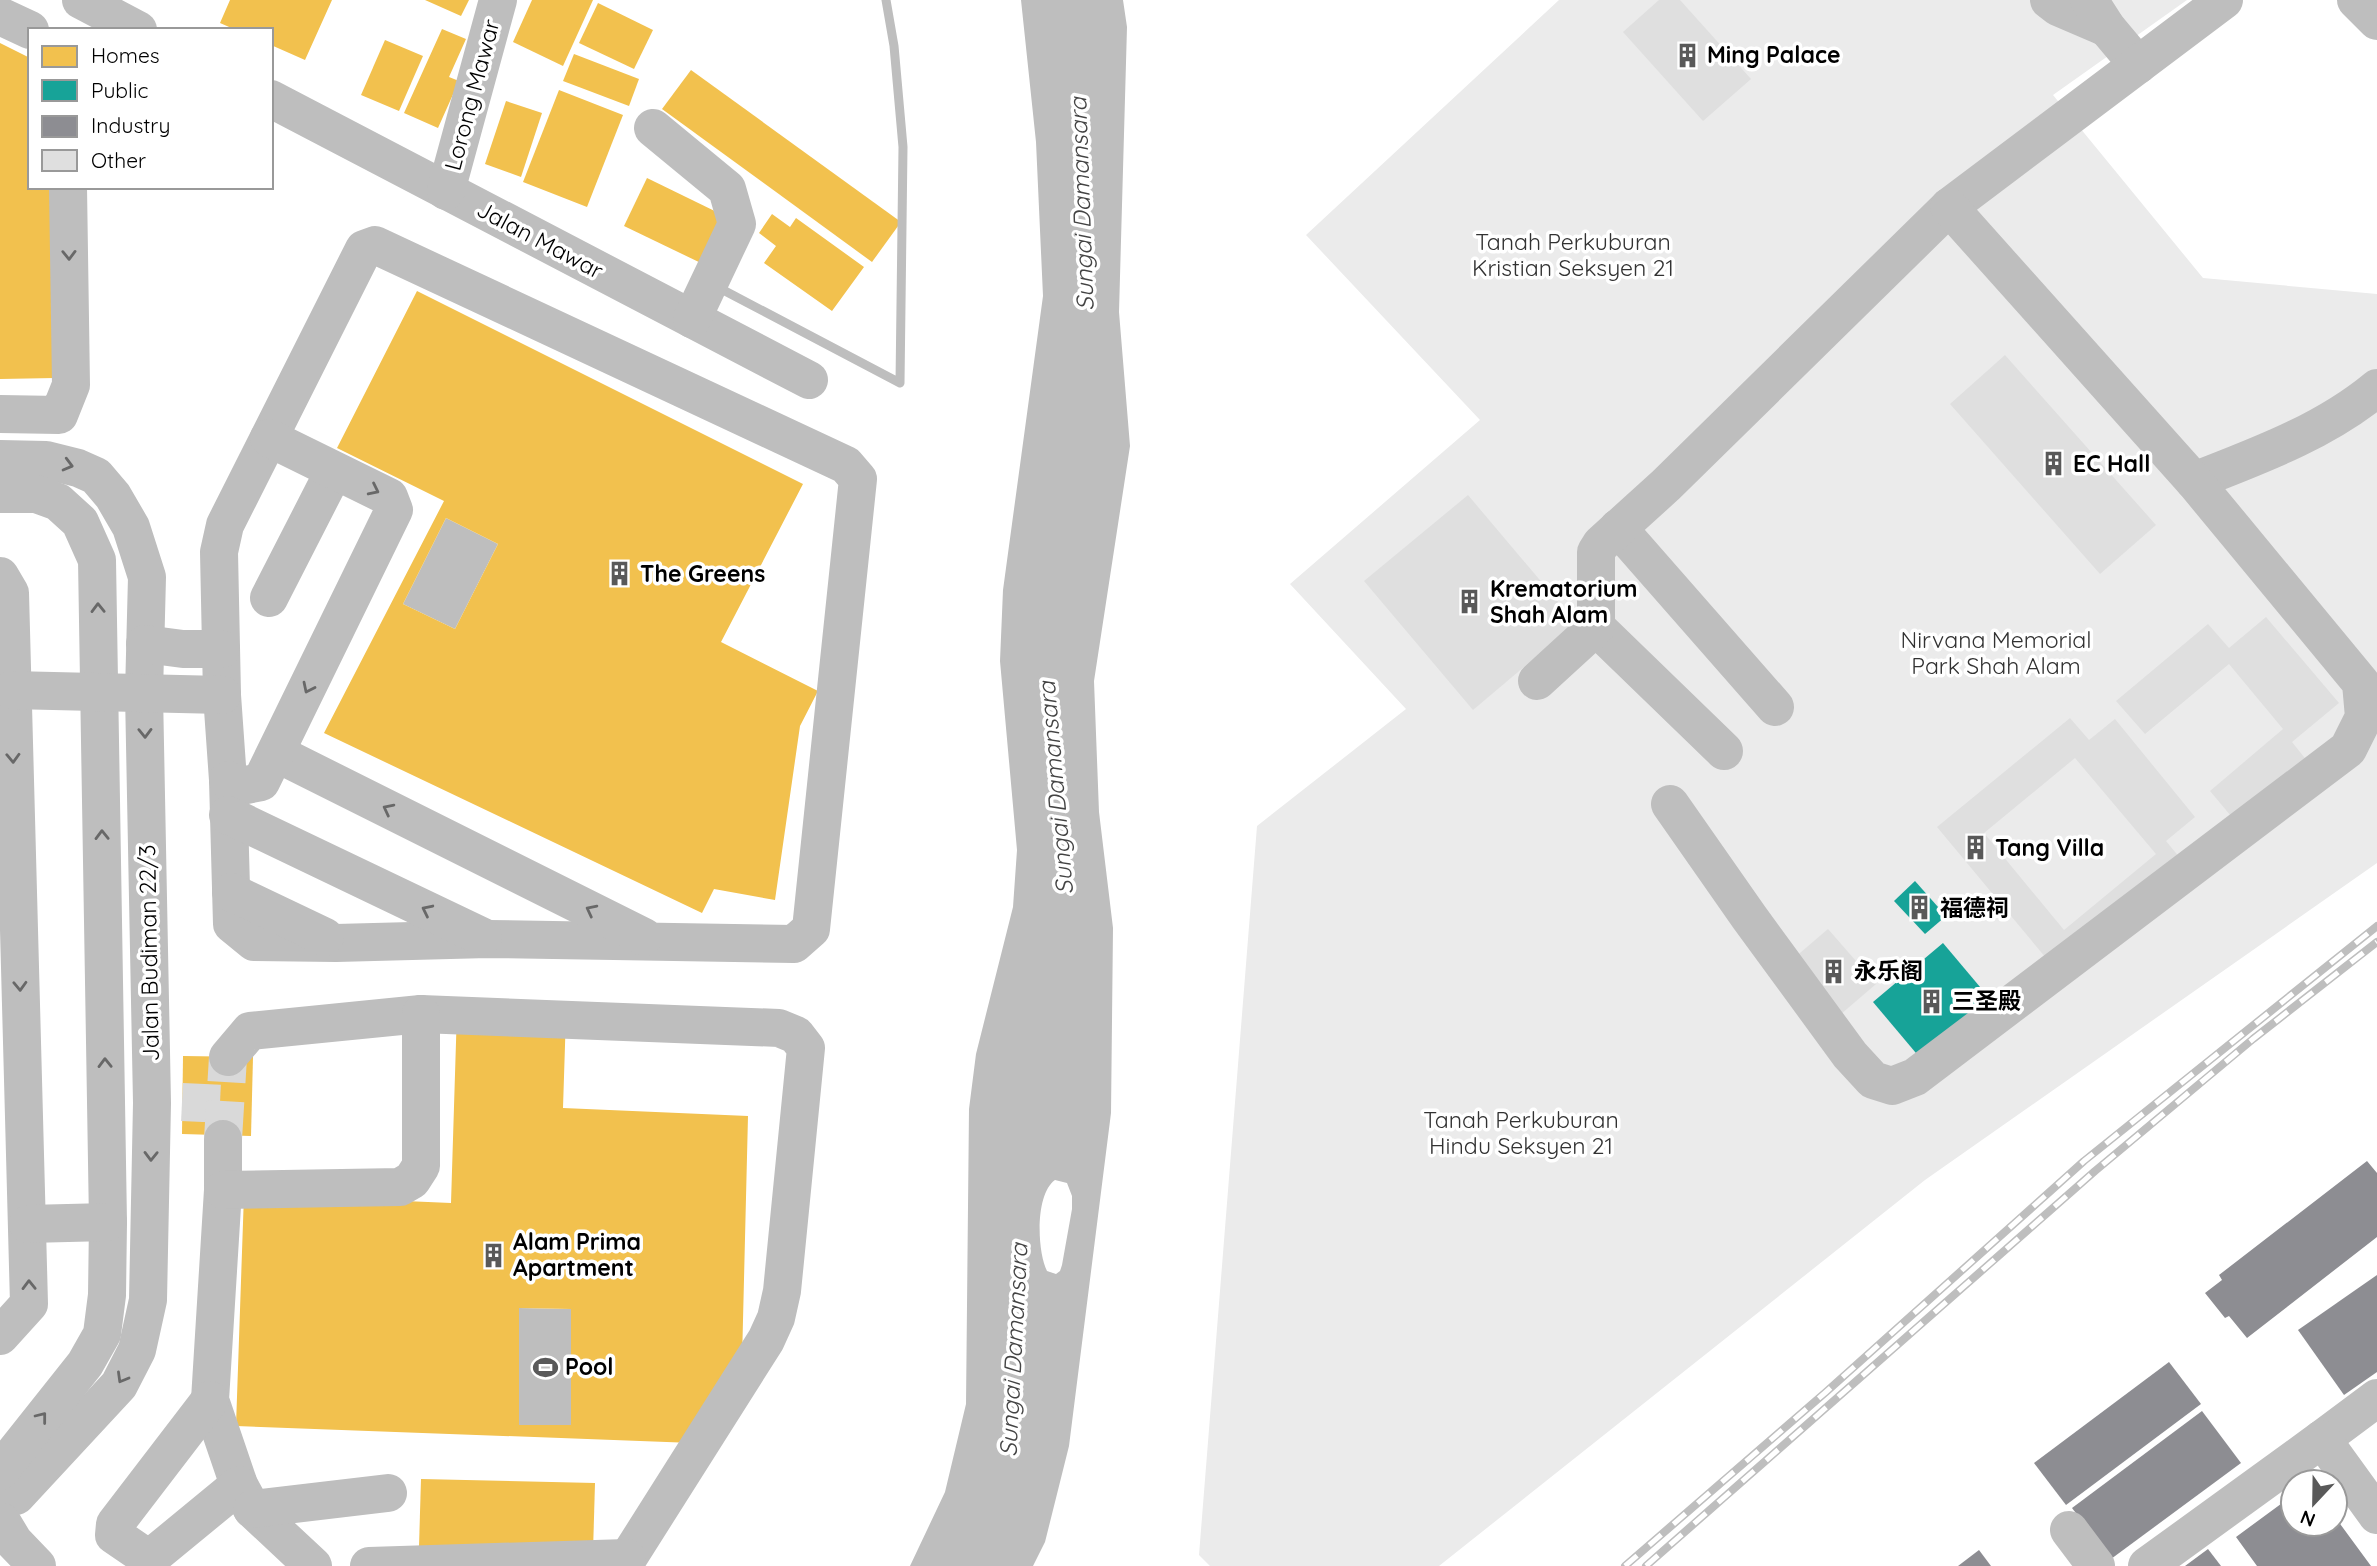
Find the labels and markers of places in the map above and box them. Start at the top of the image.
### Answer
place label: Ming Palace [1707,40,1840,69]
building icon: Ming Palace [1673,41,1701,69]
place label: EC Hall [2073,449,2150,478]
building icon: EC Hall [2039,450,2067,478]
place label: The Greens [640,559,765,588]
building icon: The Greens [606,560,634,588]
place label: Krematorium Shah Alam [1490,574,1637,629]
building icon: Krematorium Shah Alam [1456,588,1484,616]
place label: Tang Villa [1995,833,2104,862]
building icon: Tang Villa [1961,834,1989,862]
place label: 福德祠 [1940,893,2009,922]
building icon: 福德祠 [1906,894,1934,922]
place label: 永乐阁 [1854,956,1923,985]
building icon: 永乐阁 [1820,957,1848,985]
place label: 三圣殿 [1952,986,2021,1015]
building icon: 三圣殿 [1918,987,1946,1015]
place label: Alam Prima Apartment [513,1227,641,1282]
building icon: Alam Prima Apartment [479,1241,507,1269]
place label: Pool [565,1352,614,1381]
sports icon: Pool [531,1353,559,1381]

